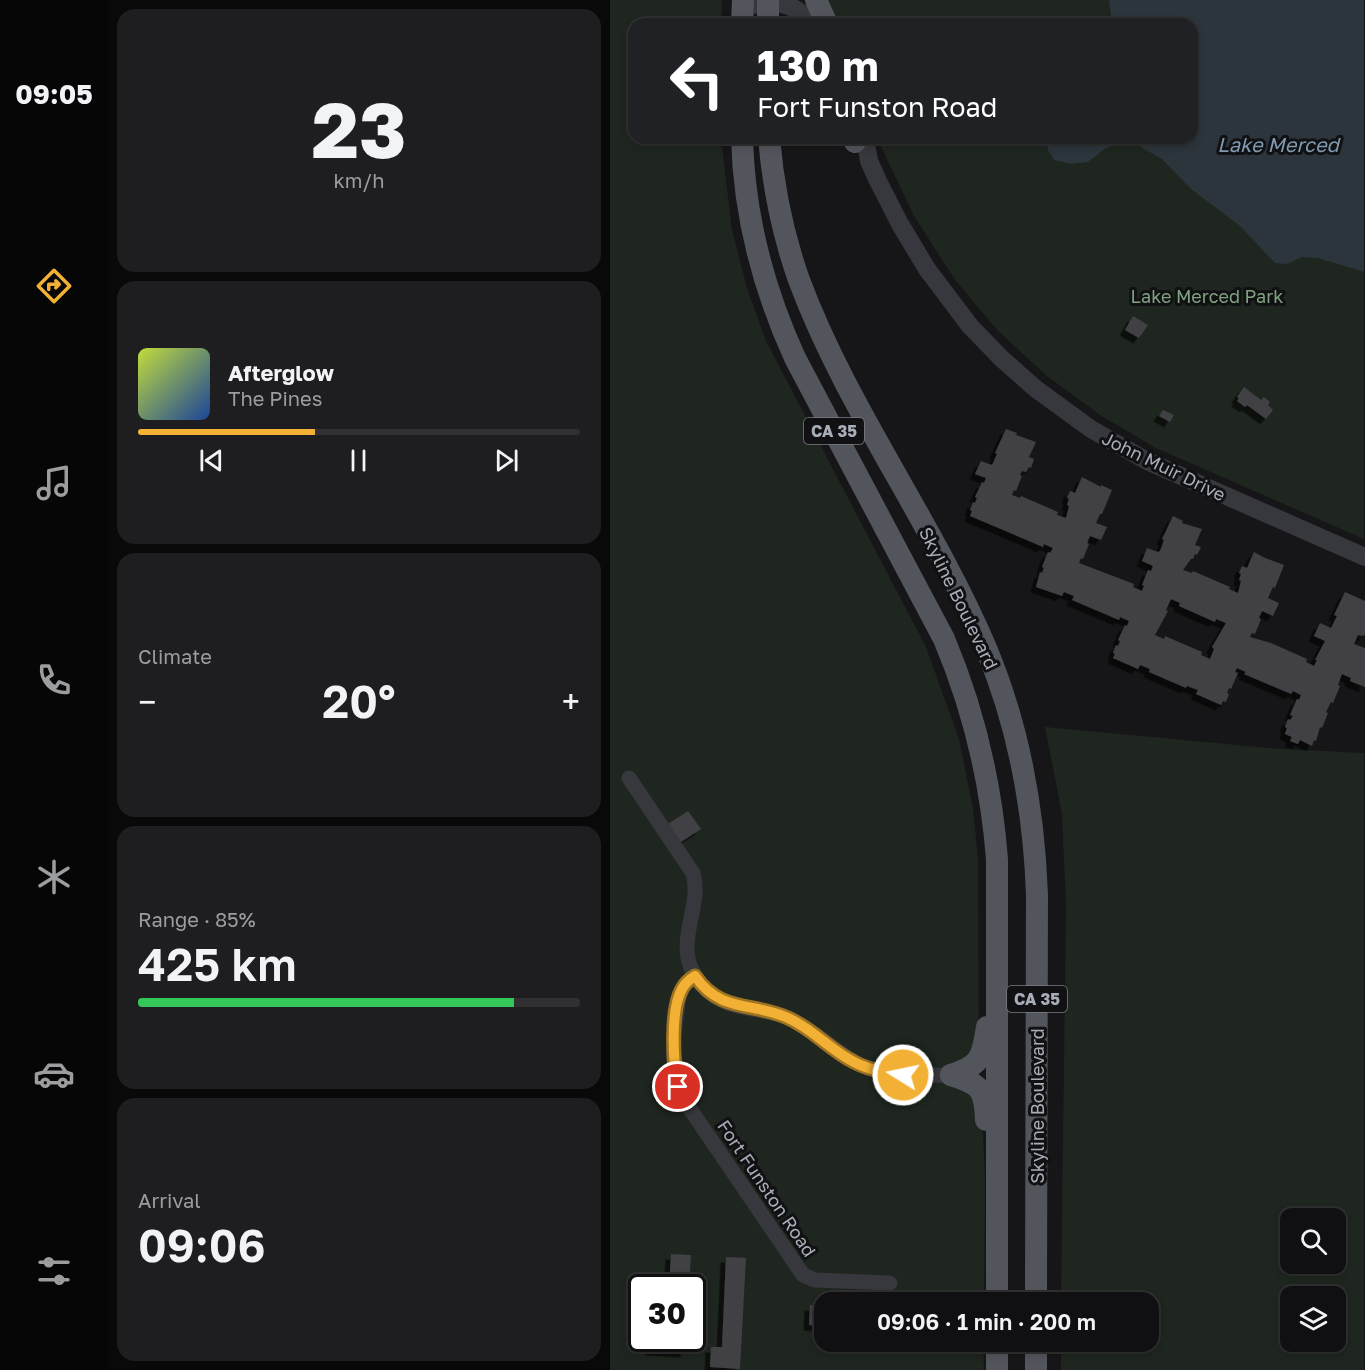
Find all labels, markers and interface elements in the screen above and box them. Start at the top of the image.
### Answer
text: 130 m [757,40,879,90]
icon: left [658,42,736,120]
text: 09:05 [15,78,93,110]
text: 23 [311,82,407,175]
text: Fort Funston Road [757,91,997,123]
water label: Lake Merced [1217,132,1341,156]
text: km/h [334,168,384,192]
icon: directions [33,265,75,307]
park label: Lake Merced Park [1131,285,1283,307]
text: Afterglow [228,359,334,386]
text: The Pines [228,386,322,410]
road number: CA 35 [804,418,864,444]
street label: John Muir Drive [1099,427,1229,505]
icon: previous [195,444,228,477]
icon: pause [342,444,375,477]
icon: next [490,444,523,477]
icon: music [33,462,75,504]
street label: Skyline Boulevard [915,523,1003,673]
text: Climate [138,644,212,668]
icon: phone [33,659,75,701]
text: 20° [322,674,396,728]
text: − [138,682,156,721]
text: + [562,682,580,721]
icon: climate [33,856,75,898]
text: Range · 85% [138,907,256,931]
text: 425 km [138,937,297,991]
road number: CA 35 [1007,986,1067,1012]
street label: Skyline Boulevard [1026,1028,1048,1184]
position arrow [871,1043,935,1107]
icon: car [33,1053,75,1095]
pin [652,1061,703,1112]
icon: arrive [661,1070,694,1103]
street label: Fort Funston Road [713,1115,821,1261]
text: Arrival [138,1188,201,1212]
map controls [1280,1208,1346,1352]
button: search [1280,1208,1346,1274]
text: 09:06 [138,1218,266,1272]
icon: filters [33,1250,75,1292]
speed limit sign: 30 [628,1274,706,1352]
button: layers [1280,1286,1346,1352]
text: 09:06 · 1 min · 200 m [877,1308,1096,1335]

